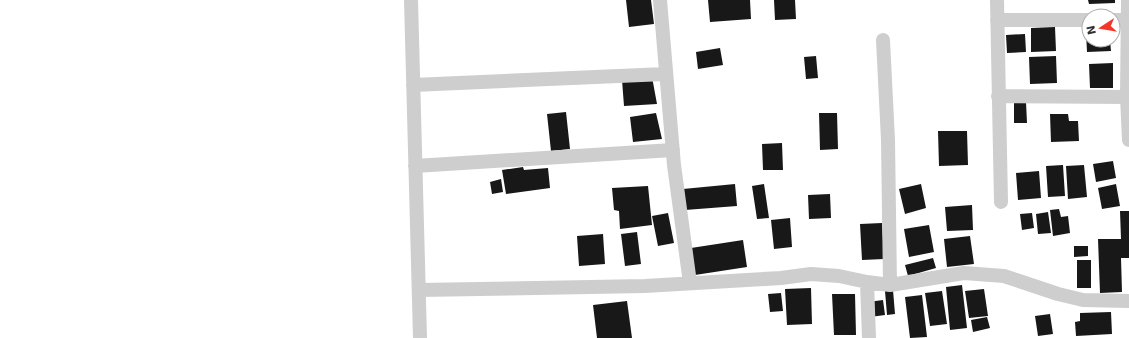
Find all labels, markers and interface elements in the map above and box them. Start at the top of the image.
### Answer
north arrow [1081,8,1121,48]
text: N [1084,24,1099,36]

